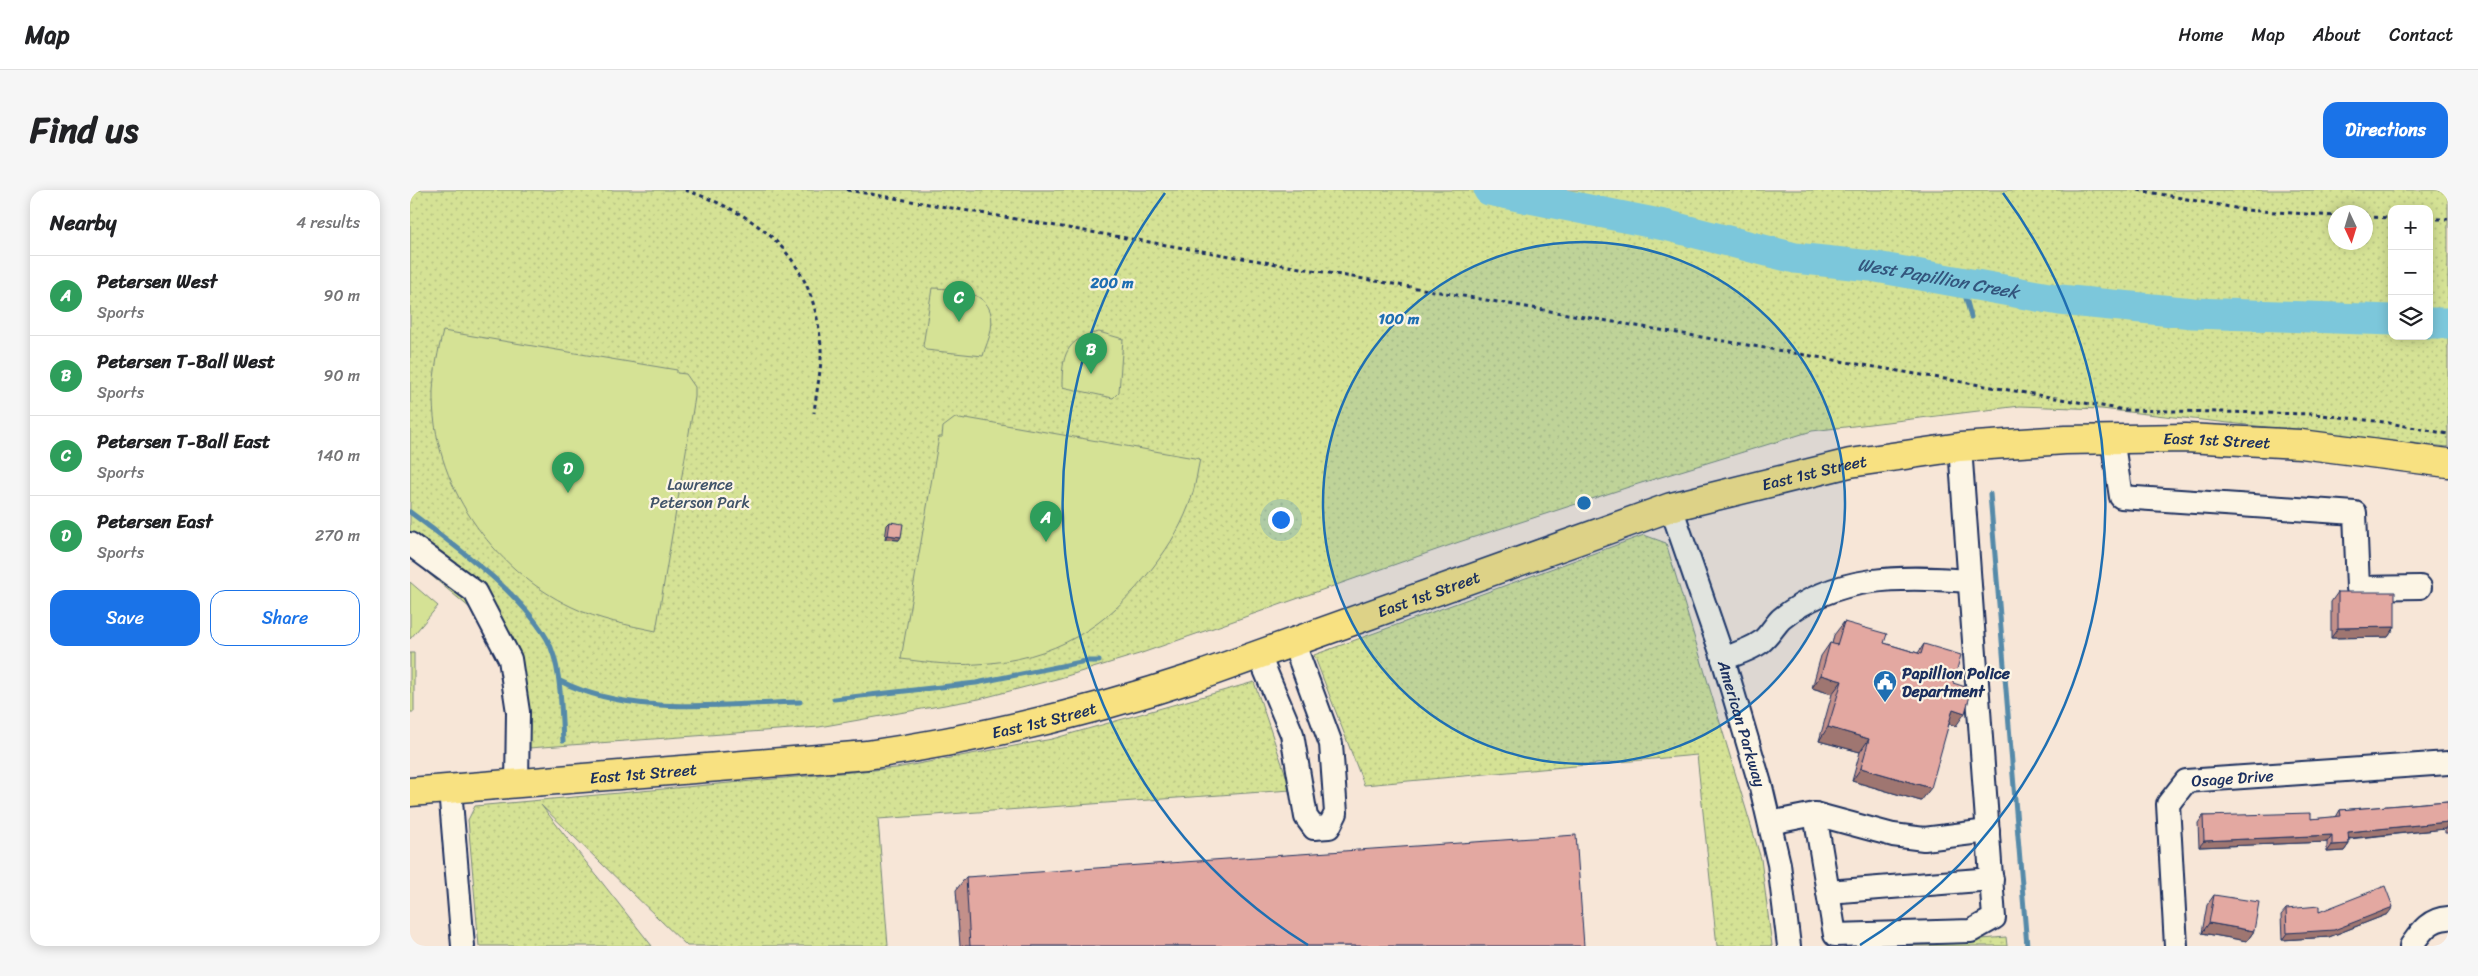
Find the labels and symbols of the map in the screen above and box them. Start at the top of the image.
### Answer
north arrow [2328,205,2373,250]
water label: West Papillion Creek [1856,249,2023,309]
text: 200 m [1089,270,1134,296]
pin: C [943,281,975,322]
text: 100 m [1379,306,1420,332]
pin: B [1075,333,1107,374]
street label: East 1st Street [2163,423,2271,457]
street label: East 1st Street [1759,446,1869,499]
pin: D [552,452,584,493]
park label: Lawrence Peterson Park [650,470,750,517]
centre of rings [1575,494,1593,512]
pin: A [1030,501,1062,542]
your location [1268,507,1294,533]
street label: East 1st Street [1373,562,1484,626]
street label: American Parkway [1709,656,1775,791]
place label: Papillion Police Department [1902,659,2011,706]
public building icon: Papillion Police Department [1872,669,1898,703]
street label: East 1st Street [989,693,1100,747]
street label: East 1st Street [589,754,698,792]
street label: Osage Drive [2190,761,2275,795]

